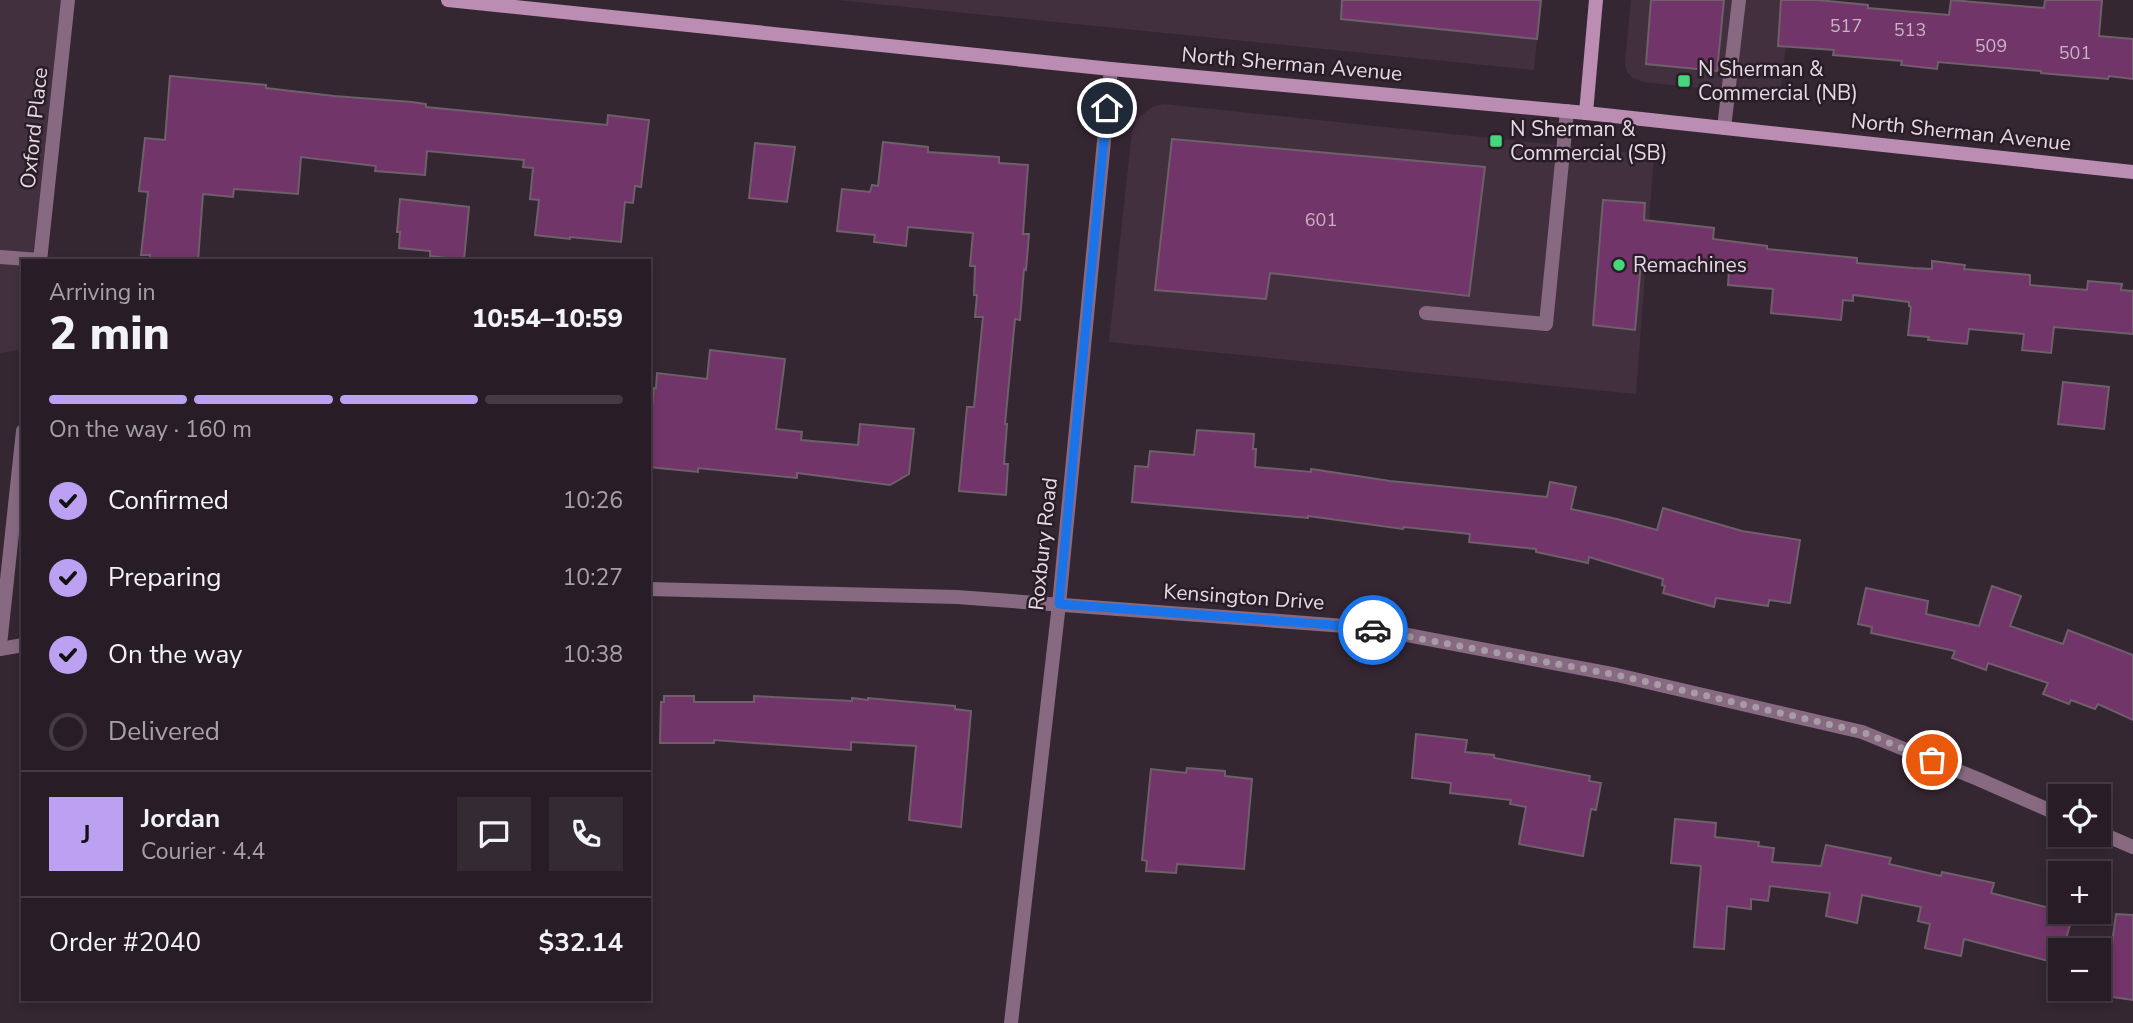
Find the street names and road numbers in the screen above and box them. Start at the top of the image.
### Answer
street label: North Sherman Avenue [1180,40,1404,88]
street label: Oxford Place [14,66,54,190]
street label: North Sherman Avenue [1849,107,2073,157]
street label: Roxbury Road [1022,476,1064,612]
street label: Kensington Drive [1163,577,1325,617]

